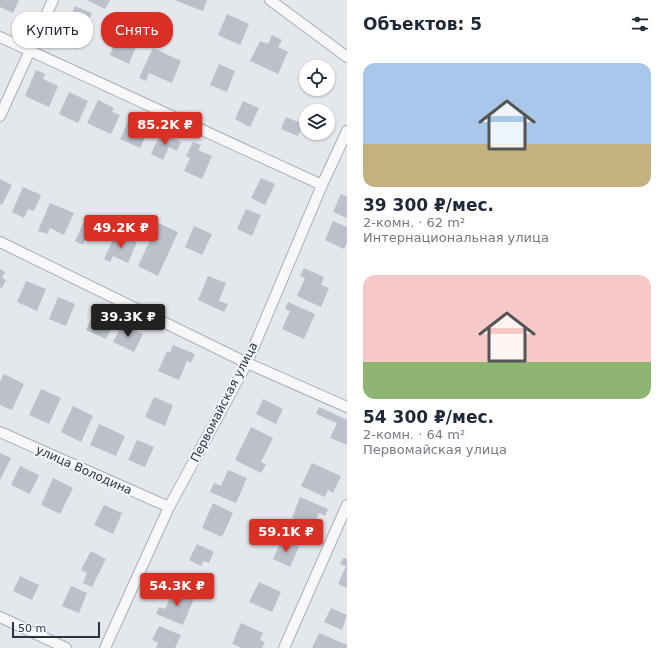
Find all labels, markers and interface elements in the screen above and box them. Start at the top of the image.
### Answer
chip: Купить [12,12,93,48]
chip: Снять [101,12,173,48]
icon: filters [629,13,651,35]
text: Объектов: 5 [363,14,482,34]
map controls [299,60,335,140]
button: locate [299,60,335,96]
icon: home [471,89,543,161]
button: layers [299,104,335,140]
pin: 85.2K ₽ [128,112,202,146]
text: 85.2K ₽ [137,117,193,132]
text: 39 300 ₽/мес. [363,195,494,215]
pin: 49.2K ₽ [84,215,158,249]
text: 2-комн. · 62 m² [363,215,465,230]
text: 49.2K ₽ [93,220,149,235]
text: Интернациональная улица [363,230,549,245]
icon: home [471,301,543,373]
pin: 39.3K ₽ [91,304,165,338]
text: 39.3K ₽ [100,309,156,324]
street label: Первомайская улица [188,340,260,464]
text: 54 300 ₽/мес. [363,407,494,427]
text: 2-комн. · 64 m² [363,427,465,442]
street label: улица Володина [34,442,134,498]
text: Первомайская улица [363,442,507,457]
pin: 59.1K ₽ [249,519,323,553]
text: 59.1K ₽ [258,524,314,539]
pin: 54.3K ₽ [140,573,214,607]
text: 54.3K ₽ [149,578,205,593]
scale bar [12,620,100,639]
text: 50 m [18,622,46,635]

